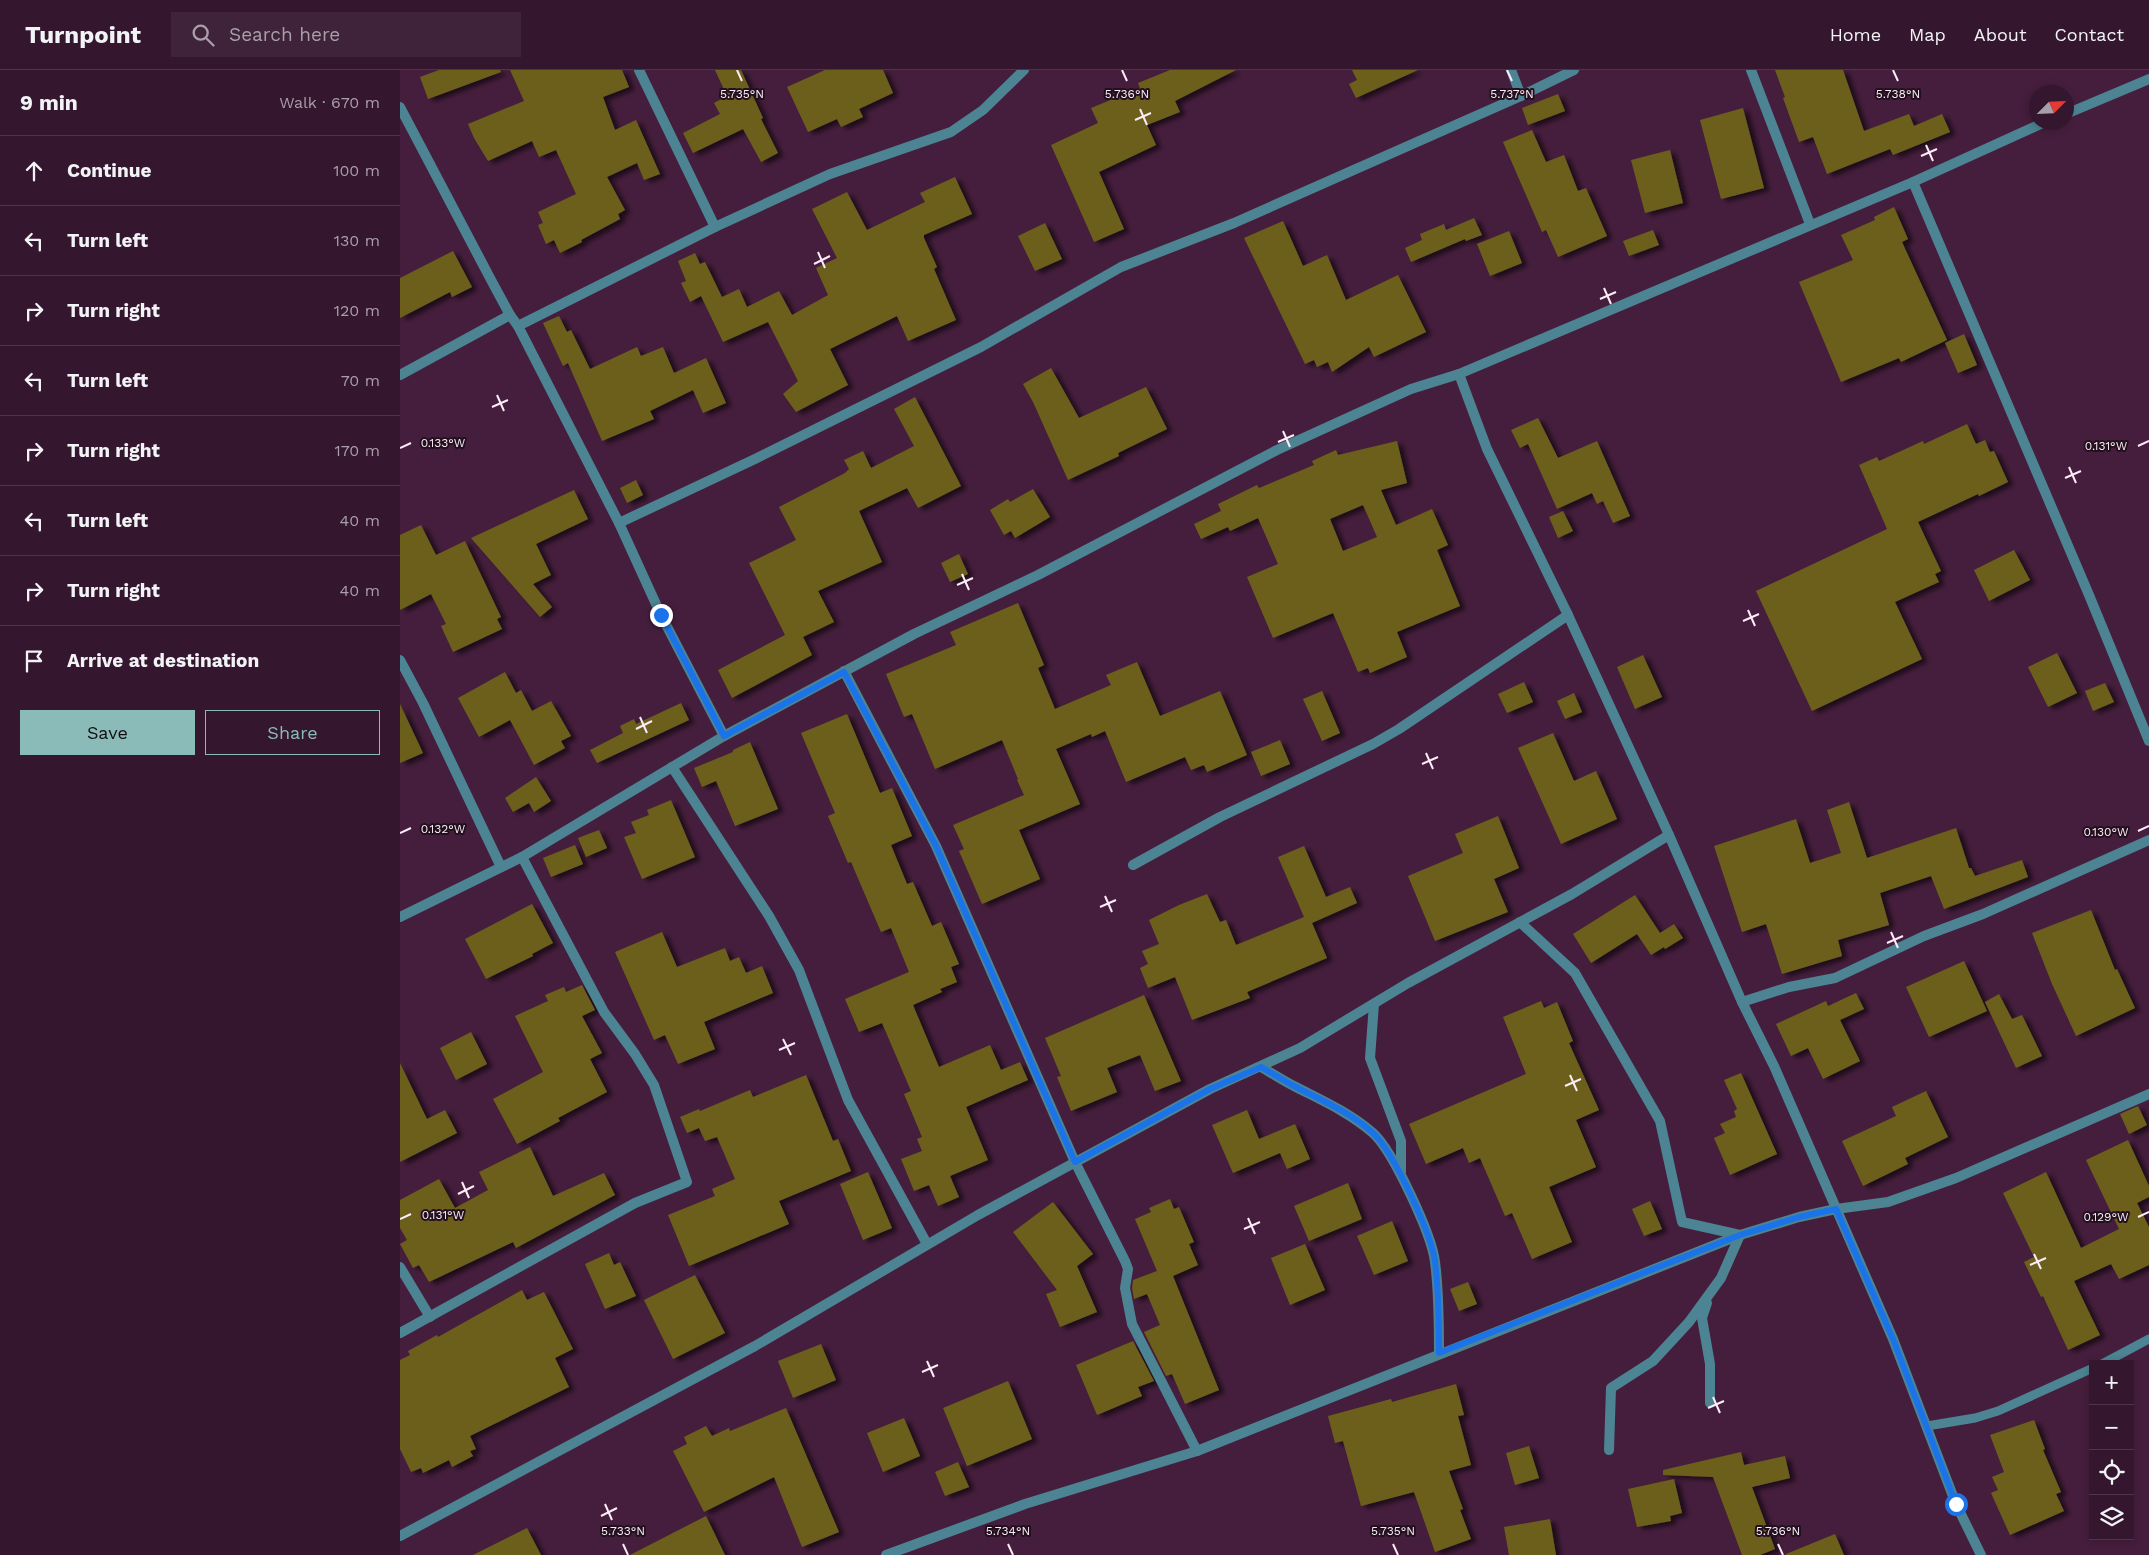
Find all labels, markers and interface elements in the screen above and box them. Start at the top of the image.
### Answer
search box [171,12,521,57]
text: Turnpoint [25,21,141,49]
icon: search [189,21,217,49]
text: Search here [229,23,340,46]
text: Home [1830,24,1881,45]
text: Map [1909,24,1946,45]
text: About [1974,24,2026,45]
text: Contact [2054,24,2124,45]
north arrow [2029,85,2074,130]
text: 5.735°N [720,87,764,101]
text: 5.736°N [1105,87,1149,101]
text: 5.737°N [1490,87,1534,101]
text: 5.738°N [1876,87,1920,101]
text: 9 min [20,90,78,115]
text: Walk · 670 m [279,93,380,112]
icon: ahead [20,157,48,185]
text: Continue [67,159,151,182]
text: 100 m [333,161,380,180]
icon: left [20,227,48,255]
text: Turn left [67,229,148,252]
text: 130 m [334,231,380,250]
icon: right [20,297,48,325]
text: Turn right [67,299,160,322]
text: 120 m [334,301,380,320]
icon: left [20,367,48,395]
text: Turn left [67,369,148,392]
text: 70 m [341,371,380,390]
text: 0.133°W [421,436,466,450]
icon: right [20,437,48,465]
text: Turn right [67,439,160,462]
text: 0.131°W [2085,439,2128,453]
text: 170 m [334,441,380,460]
icon: left [20,507,48,535]
text: Turn left [67,509,148,532]
text: 40 m [340,511,380,530]
icon: right [20,577,48,605]
text: Turn right [67,579,160,602]
text: 40 m [340,581,380,600]
route end [650,604,673,627]
icon: arrive [20,647,48,675]
text: Arrive at destination [67,649,259,672]
button: Save [20,710,195,755]
button: Share [205,710,380,755]
text: 0.132°W [421,822,466,836]
text: 0.130°W [2083,825,2129,839]
text: 0.131°W [422,1208,465,1222]
text: 0.129°W [2083,1210,2129,1224]
map controls [2089,1360,2134,1540]
button: + [2089,1360,2134,1405]
button: − [2089,1405,2134,1450]
button: locate [2089,1450,2134,1495]
route start [1945,1493,1968,1516]
button: layers [2089,1495,2134,1540]
text: 5.733°N [601,1524,645,1538]
text: 5.734°N [986,1524,1030,1538]
text: 5.735°N [1371,1524,1415,1538]
text: 5.736°N [1756,1524,1800,1538]

